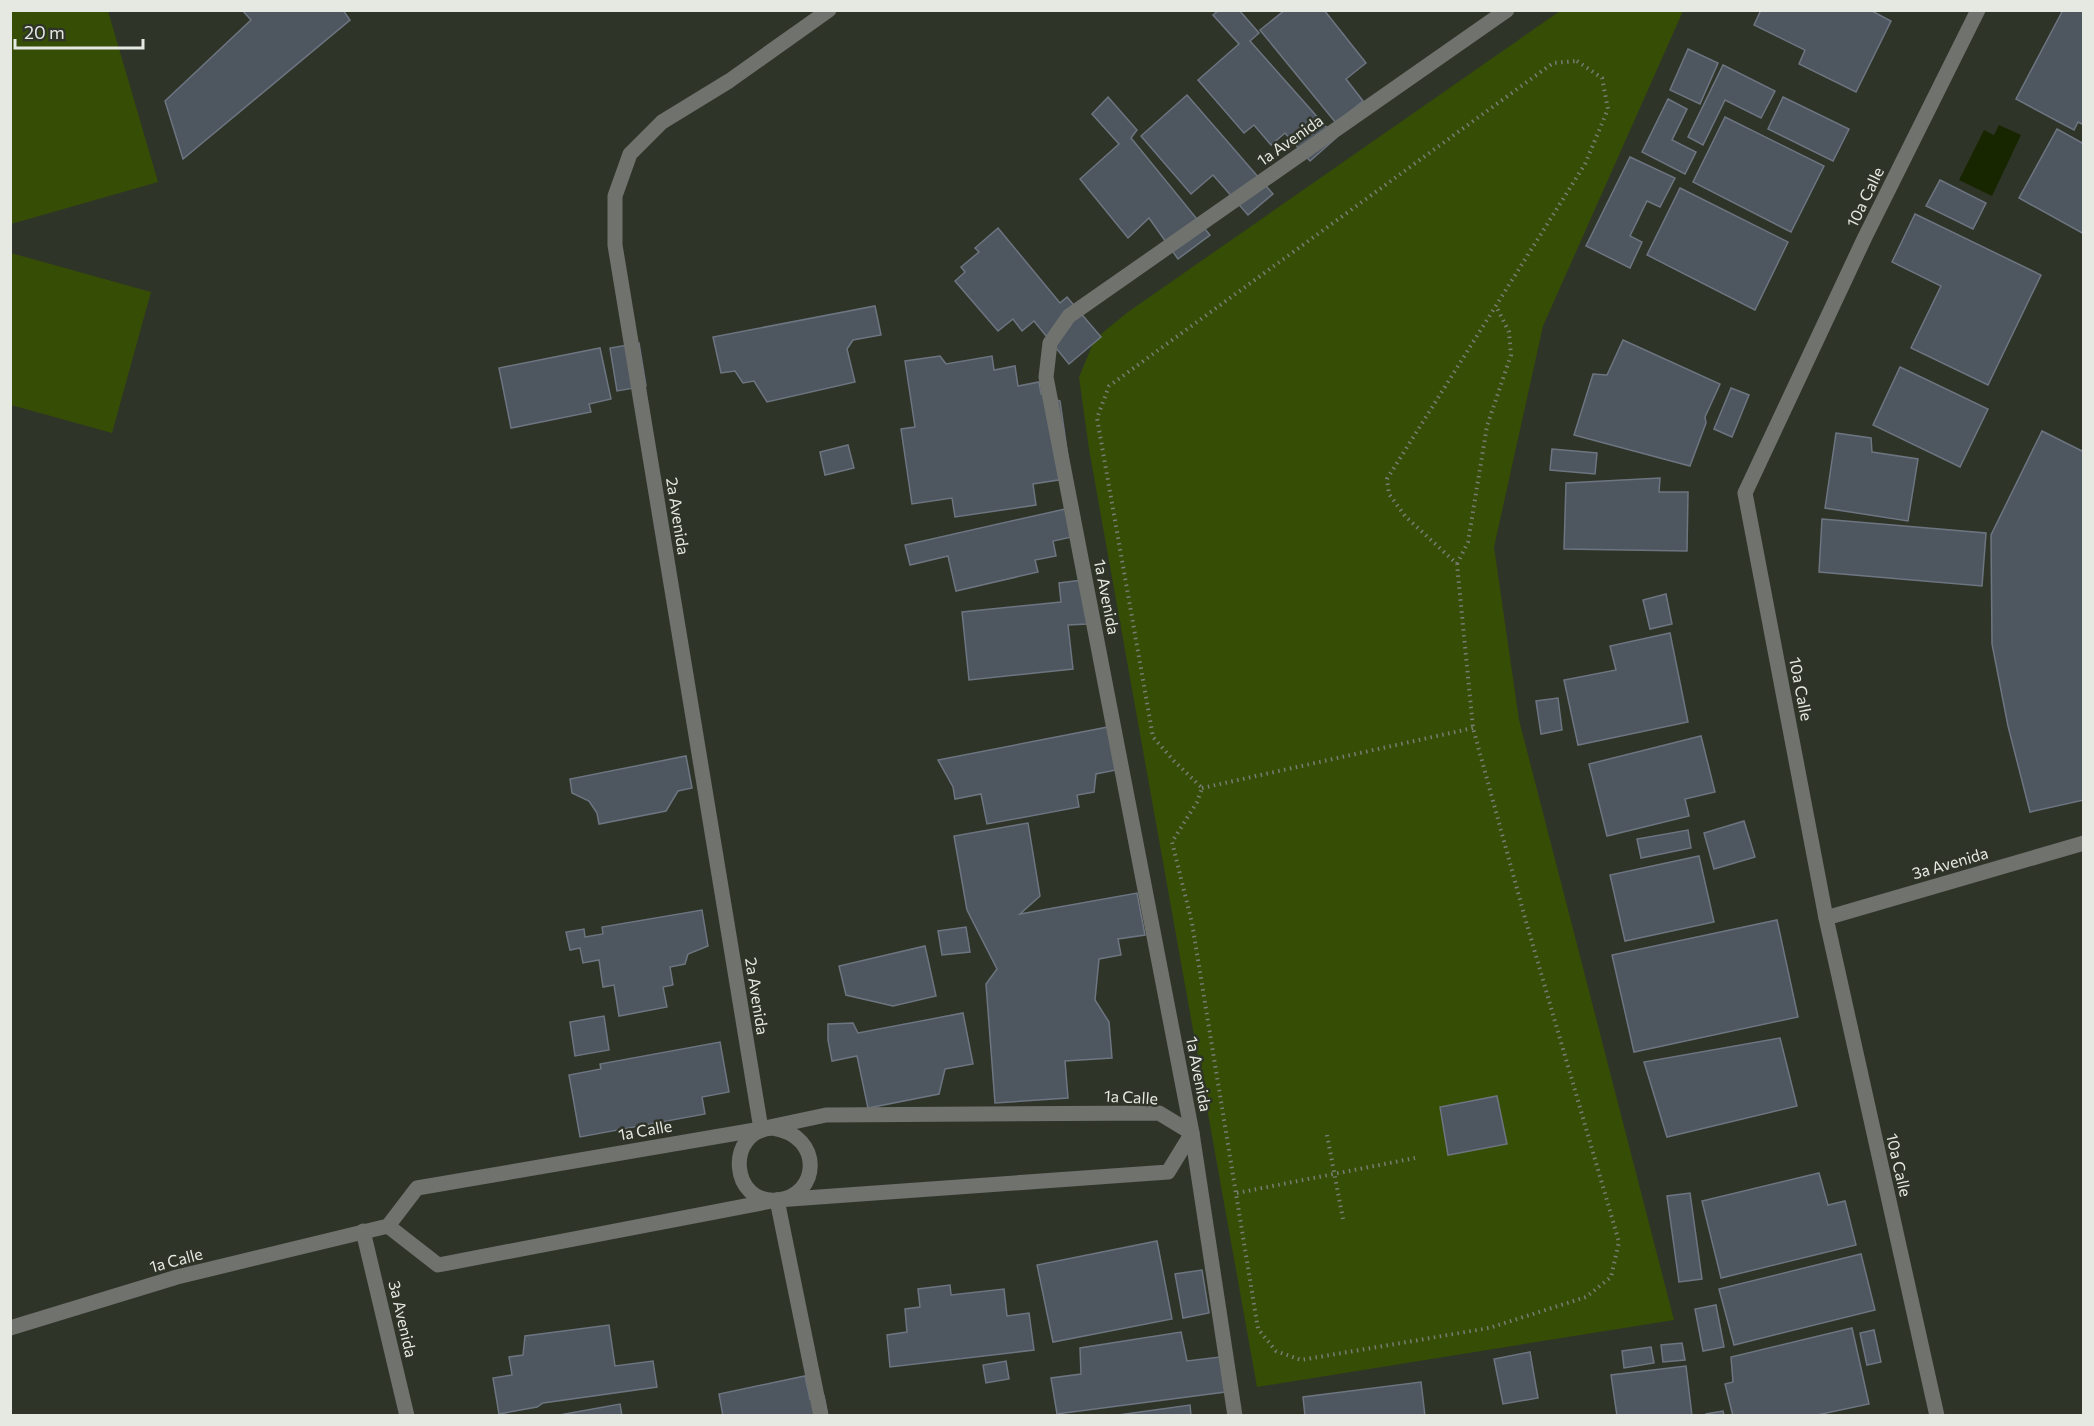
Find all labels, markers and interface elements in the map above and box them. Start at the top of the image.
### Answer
scale bar [15,12,142,50]
text: 20 m [24,21,65,43]
street label: 1a Avenida [1253,110,1326,169]
street label: 10a Calle [1842,164,1887,230]
street label: 2a Avenida [663,476,694,556]
street label: 1a Avenida [1091,558,1124,636]
street label: 10a Calle [1786,655,1817,722]
street label: 3a Avenida [1910,843,1990,882]
street label: 2a Avenida [742,956,773,1036]
street label: 1a Avenida [1183,1035,1216,1113]
street label: 1a Calle [1103,1086,1159,1107]
street label: 1a Calle [617,1115,673,1144]
street label: 10a Calle [1883,1131,1916,1199]
street label: 1a Calle [147,1243,204,1276]
street label: 3a Avenida [385,1279,422,1359]

